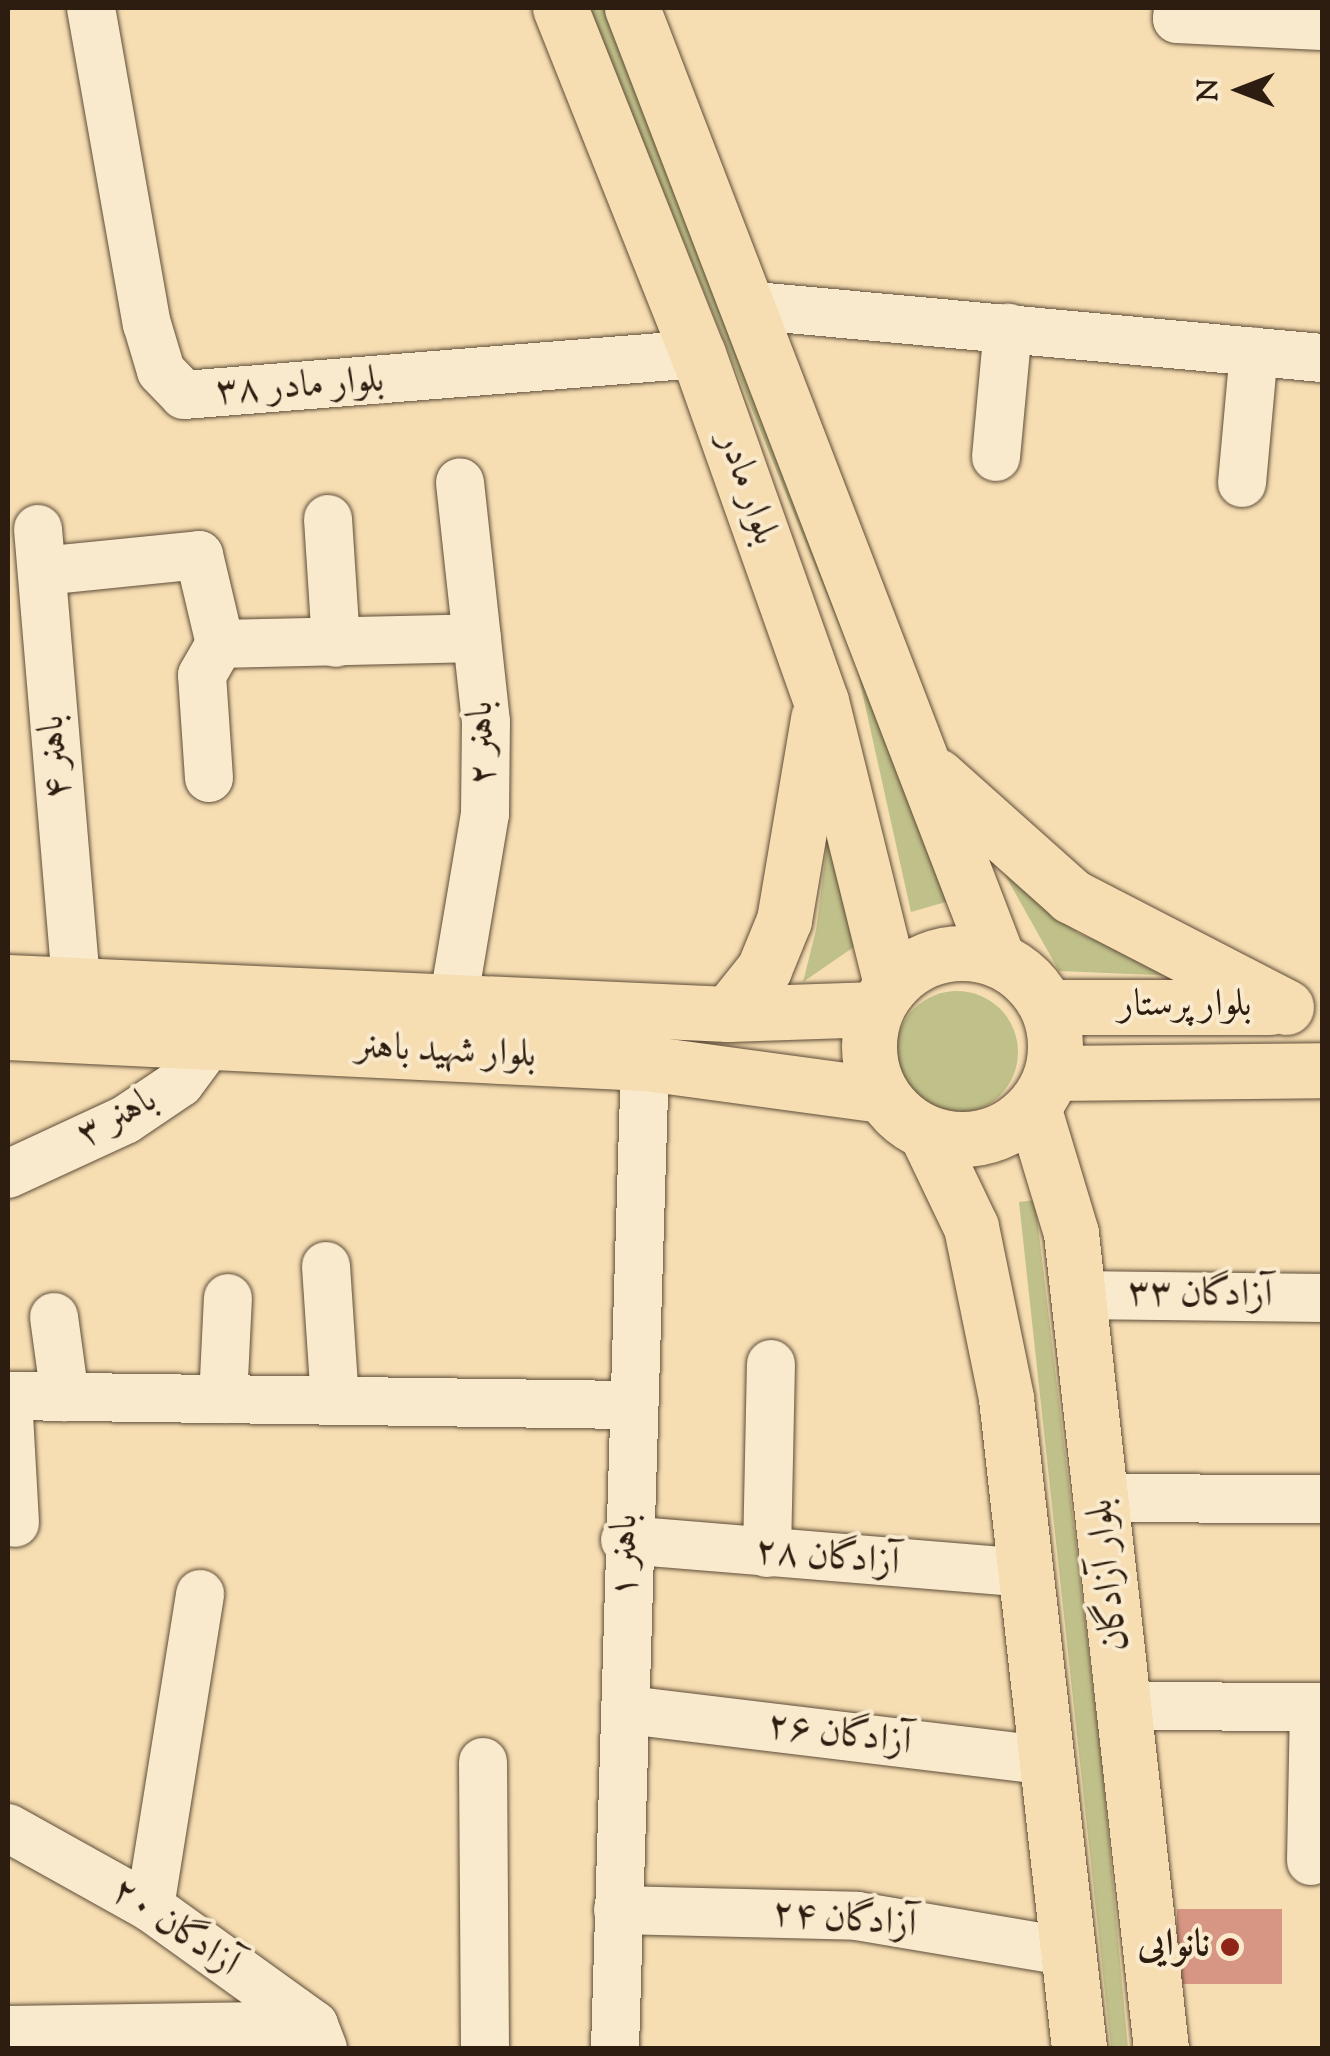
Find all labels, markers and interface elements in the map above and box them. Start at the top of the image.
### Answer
north arrow [1190,40,1290,140]
text: N [1190,79,1230,101]
street label: بلوار مادر ۳۸ [214,359,386,417]
street label: بلوار مادر [706,427,786,551]
street label: باهنر ۲ [460,700,508,786]
street label: باهنر ۴ [31,713,83,801]
street label: بلوار پرستار [1118,984,1252,1030]
street label: بلوار شهید باهنر [355,1026,537,1080]
street label: باهنر ۳ [70,1079,166,1159]
street label: آزادگان ۳۳ [1127,1272,1273,1320]
street label: بلوار آزادگان [1079,1497,1141,1653]
street label: باهنر ۱ [604,1514,650,1598]
street label: آزادگان ۲۸ [753,1530,901,1588]
street label: آزادگان ۲۶ [764,1705,914,1767]
street label: آزادگان ۲۰ [101,1870,247,1988]
street label: آزادگان ۲۴ [770,1892,918,1950]
place label: نانوایی [1138,1924,1210,1970]
marker: نانوایی [1219,1936,1241,1958]

